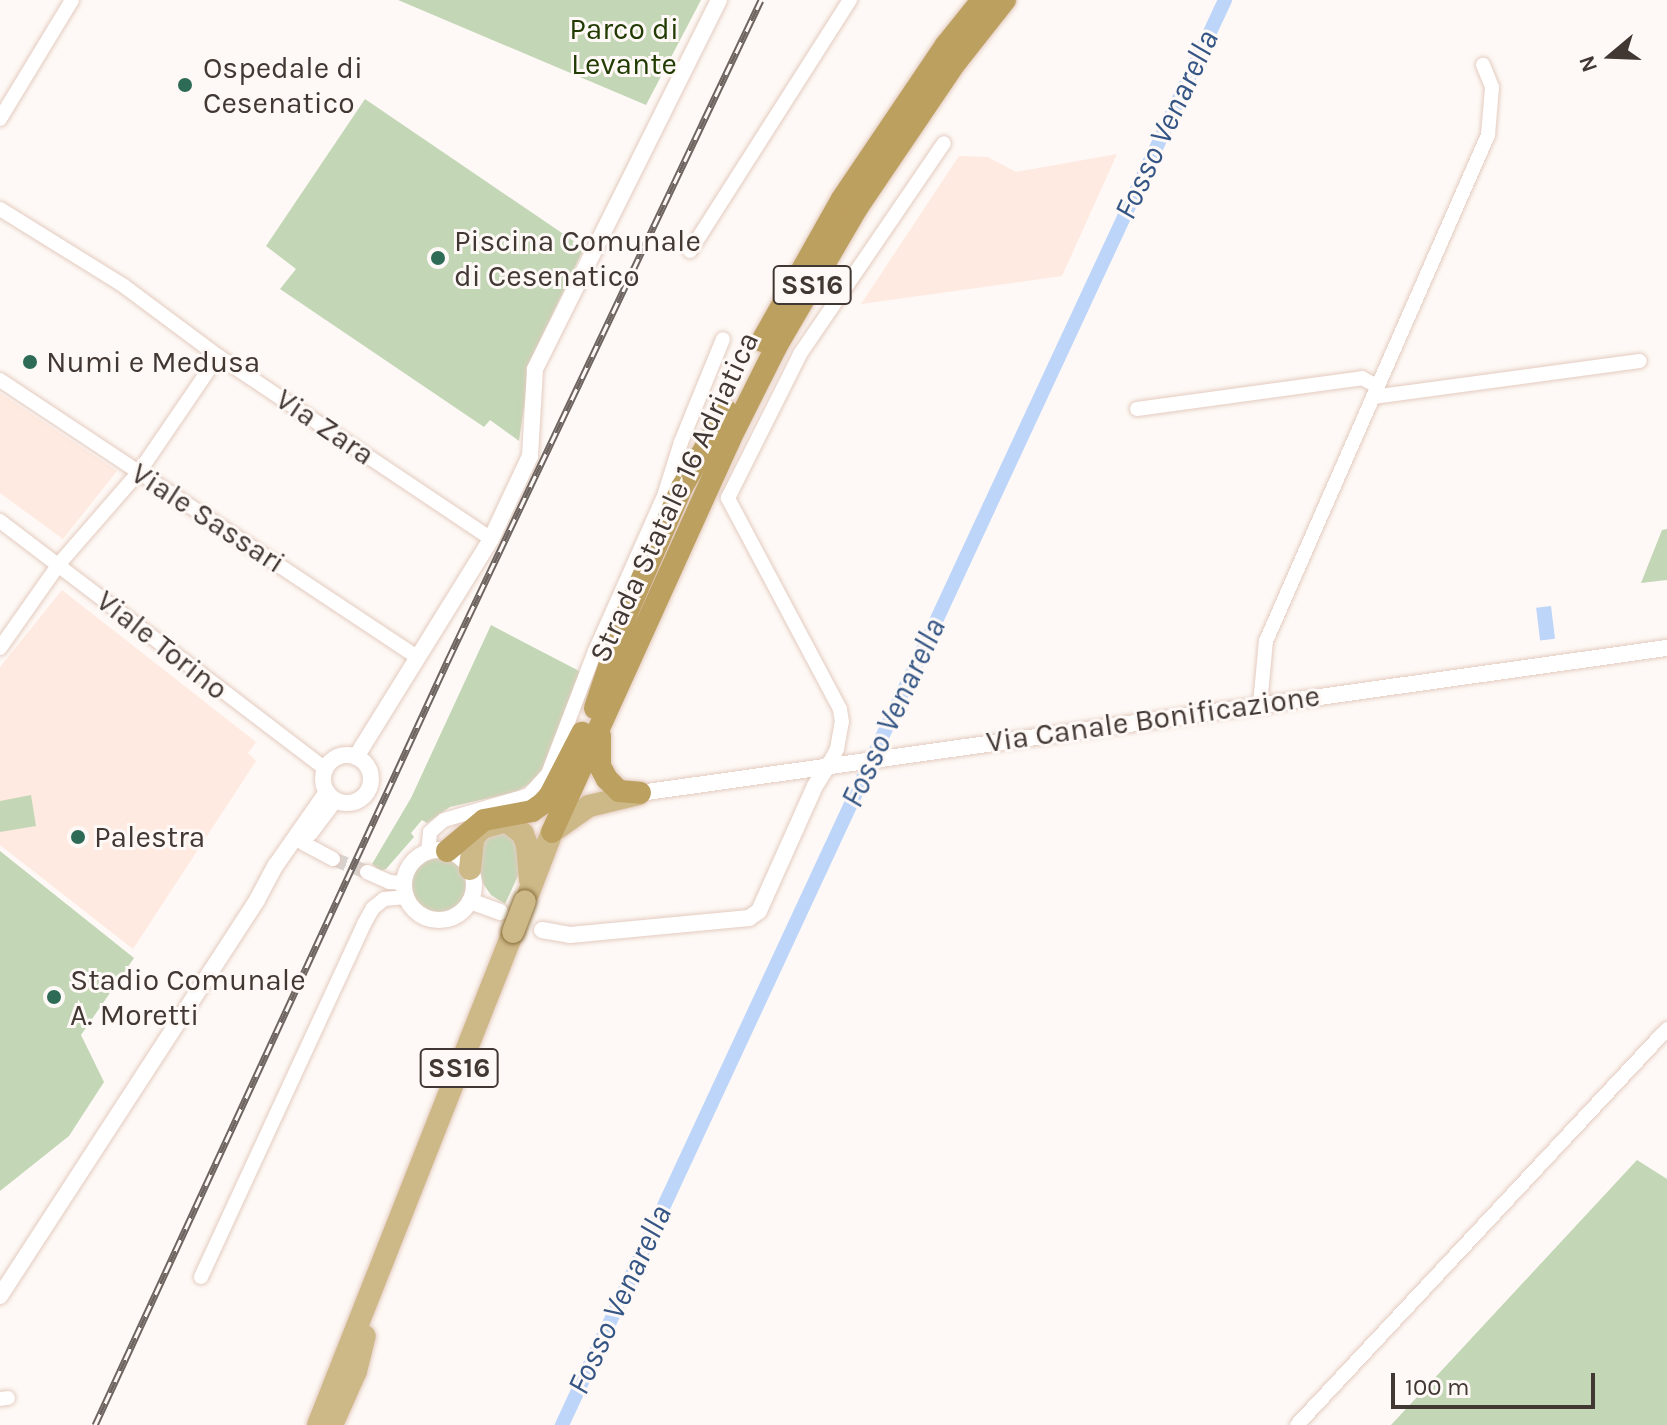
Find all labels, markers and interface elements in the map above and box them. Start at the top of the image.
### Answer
park label: Parco di Levante [569,11,679,82]
north arrow [1571,16,1651,96]
water label: Fosso Venarella [1106,24,1228,226]
place label: Ospedale di Cesenatico [203,50,363,120]
text: N [1573,52,1603,76]
marker: Ospedale di Cesenatico [174,74,196,96]
place label: Piscina Comunale di Cesenatico [454,223,701,294]
marker: Piscina Comunale di Cesenatico [429,249,447,267]
road number: SS16 [772,261,852,309]
street label: Strada Statale 16 Adriatica [581,326,767,668]
place label: Numi e Medusa [46,344,260,380]
marker: Numi e Medusa [21,353,39,371]
street label: Via Zara [269,381,381,473]
street label: Viale Sassari [125,455,291,581]
street label: Viale Torino [89,583,235,707]
water label: Fosso Venarella [833,612,955,814]
street label: Via Canale Bonificazione [984,678,1322,760]
place label: Palestra [94,819,205,855]
marker: Palestra [69,828,87,846]
place label: Stadio Comunale A. Moretti [70,962,306,1032]
marker: Stadio Comunale A. Moretti [45,988,63,1006]
road number: SS16 [419,1044,499,1092]
water label: Fosso Venarella [559,1199,681,1401]
scale bar [1395,1357,1599,1407]
text: 100 m [1405,1373,1470,1401]

